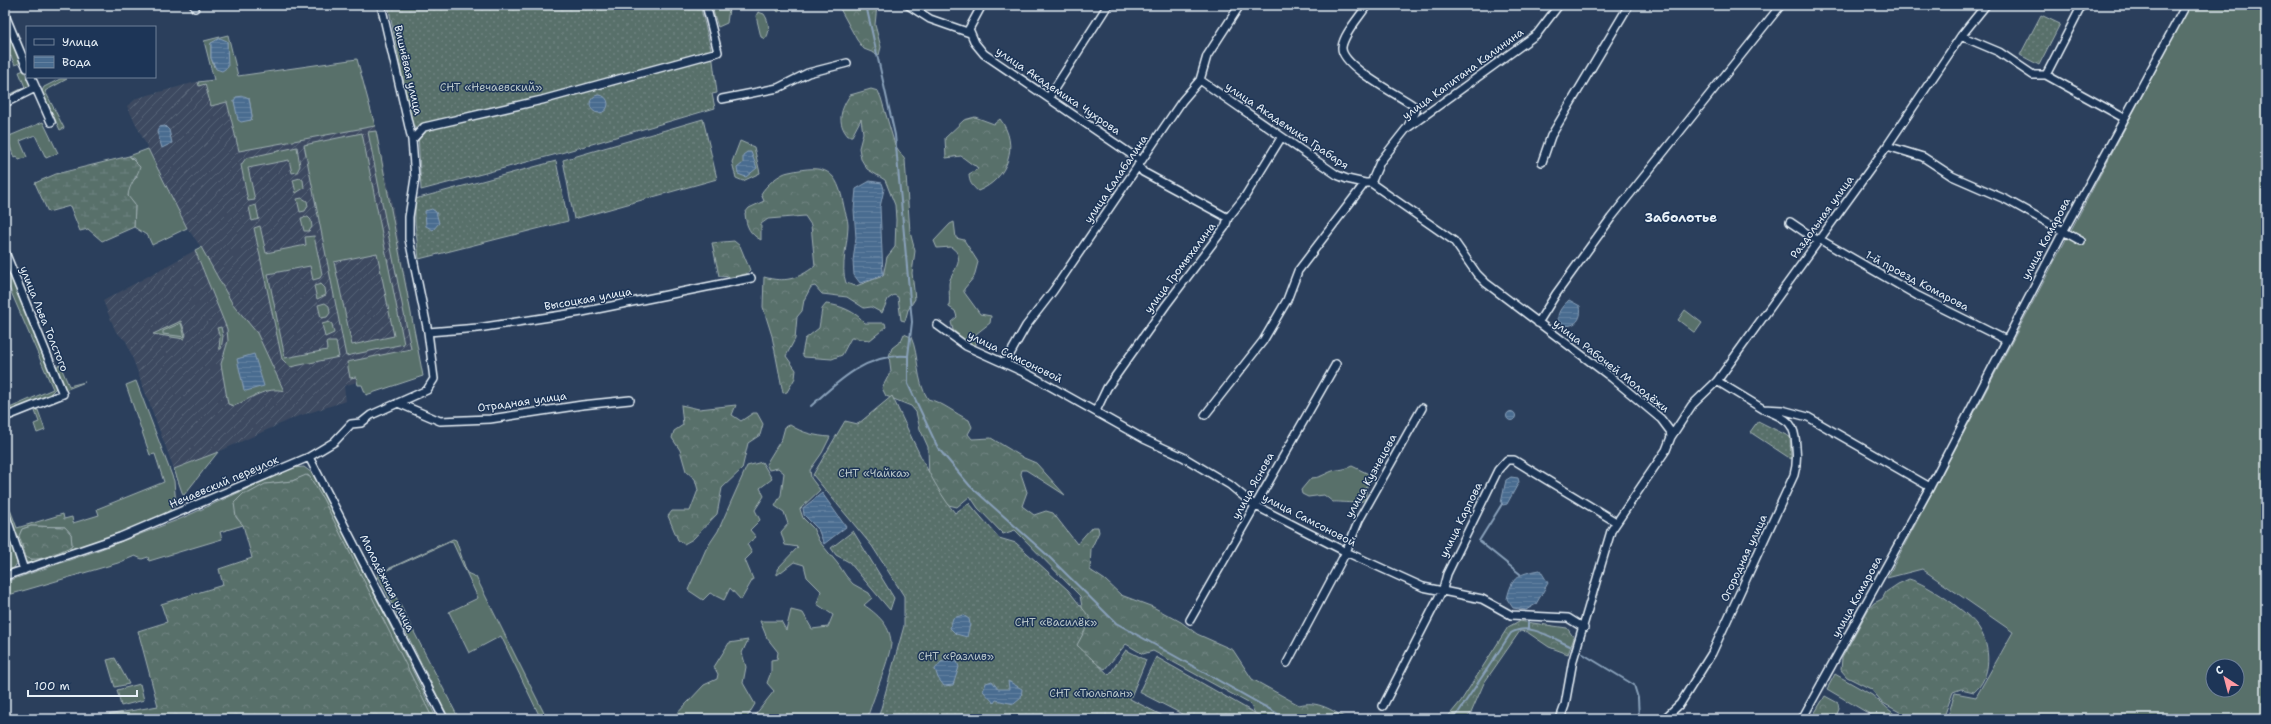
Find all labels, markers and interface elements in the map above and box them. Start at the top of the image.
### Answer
street label: Вишнёвая улица [390,24,426,116]
street label: улица Капитана Калинина [1399,25,1527,123]
legend [26,26,156,78]
text: Улица [62,34,99,50]
street label: улица Академика Чухрова [993,44,1123,138]
text: Вода [62,54,91,70]
street label: улица Академика Грабаря [1222,79,1352,173]
park label: СНТ «Нечаевский» [440,80,542,95]
street label: улица Калабалина [1081,132,1151,226]
street label: Раздольная улица [1787,172,1857,262]
street label: улица Комарова [2018,195,2074,283]
district label: Заболотье [1645,209,1717,226]
street label: улица Громыхалина [1141,219,1219,316]
street label: 1-й проезд Комарова [1863,247,1972,315]
street label: улица Льва Толстого [16,264,72,374]
street label: Высоцкая улица [543,284,633,314]
street label: улица Рабочей Молодёжи [1550,316,1672,416]
street label: улица Самсоновой [965,328,1065,386]
street label: Отрадная улица [476,388,568,416]
street label: улица Кузнецова [1342,431,1400,521]
street label: улица Яснова [1228,450,1278,522]
street label: Нечаевский переулок [167,452,281,512]
park label: СНТ «Чайка» [838,466,910,481]
street label: улица Карпова [1436,480,1486,560]
street label: улица Самсоновой [1259,490,1359,550]
street label: Огородная улица [1717,512,1771,604]
street label: Молодёжная улица [356,532,418,634]
street label: улица Комарова [1828,553,1886,640]
park label: СНТ «Василёк» [1015,615,1097,630]
park label: СНТ «Разлив» [918,649,994,664]
north arrow [2205,658,2245,698]
text: С [2212,662,2227,678]
scale bar [28,672,137,698]
text: 100 m [34,678,70,694]
park label: СНТ «Тюльпан» [1049,686,1133,701]

